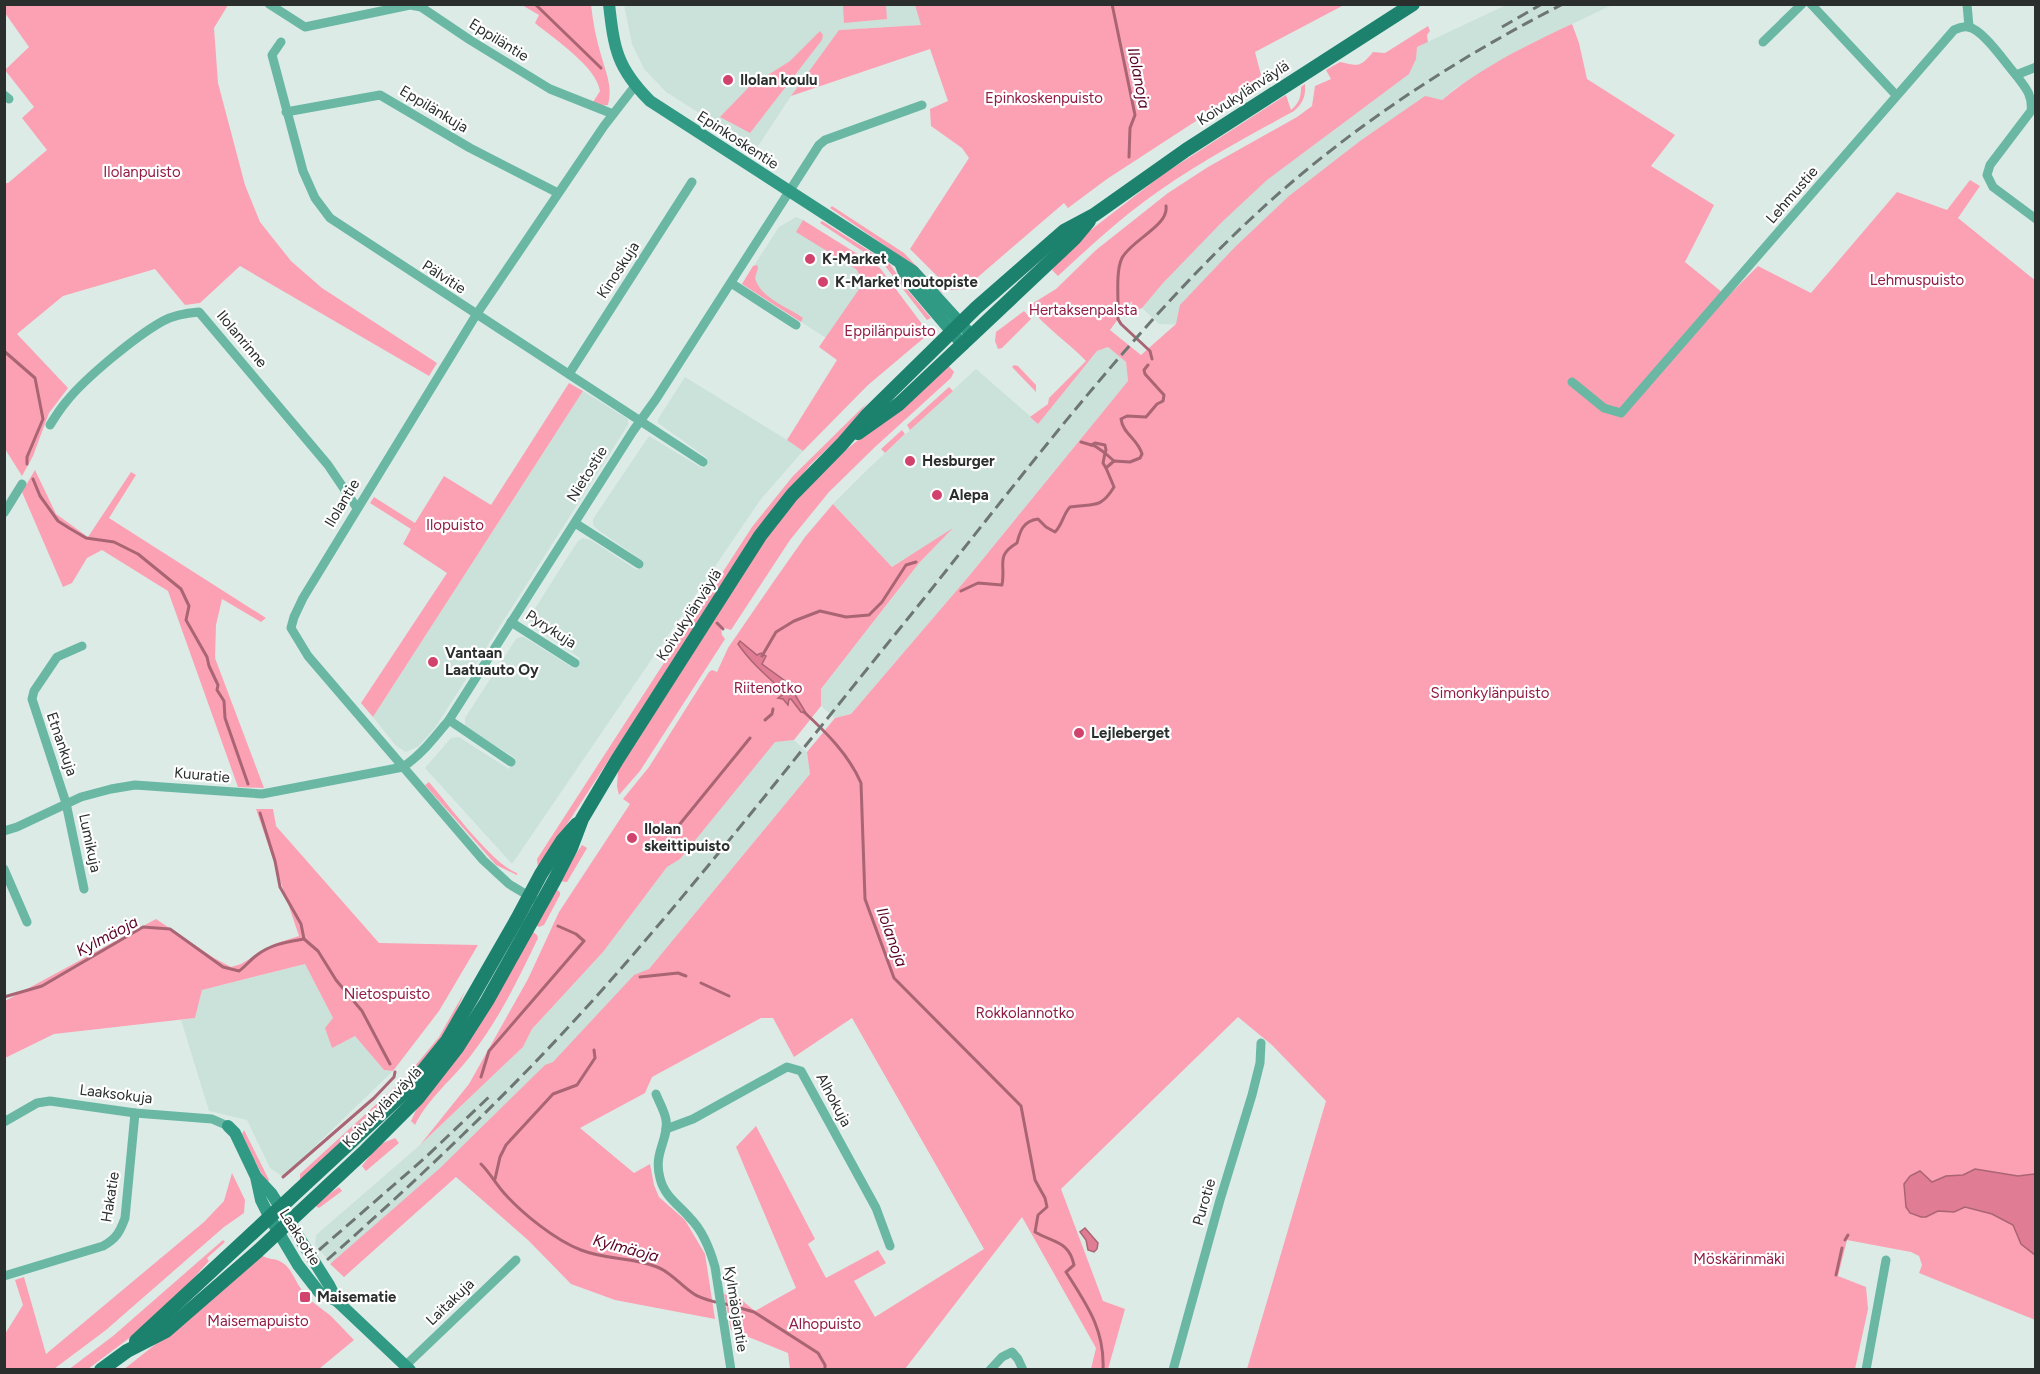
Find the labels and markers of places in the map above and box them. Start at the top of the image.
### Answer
place label: Ilolan koulu [740,71,818,89]
marker: Ilolan koulu [721,73,735,87]
place label: K-Market [822,250,887,268]
marker: K-Market [803,252,817,266]
place label: K-Market noutopiste [835,273,978,291]
marker: K-Market noutopiste [816,275,830,289]
place label: Hesburger [922,452,995,470]
marker: Hesburger [903,454,917,468]
place label: Alepa [949,486,989,504]
marker: Alepa [930,488,944,502]
place label: Vantaan Laatuauto Oy [445,644,539,679]
marker: Vantaan Laatuauto Oy [426,655,440,669]
place label: Lejleberget [1091,724,1170,742]
marker: Lejleberget [1072,726,1086,740]
place label: Ilolan skeittipuisto [644,820,730,855]
marker: Ilolan skeittipuisto [625,831,639,845]
place label: Maisematie [317,1288,397,1306]
marker: Maisematie [298,1290,312,1304]

